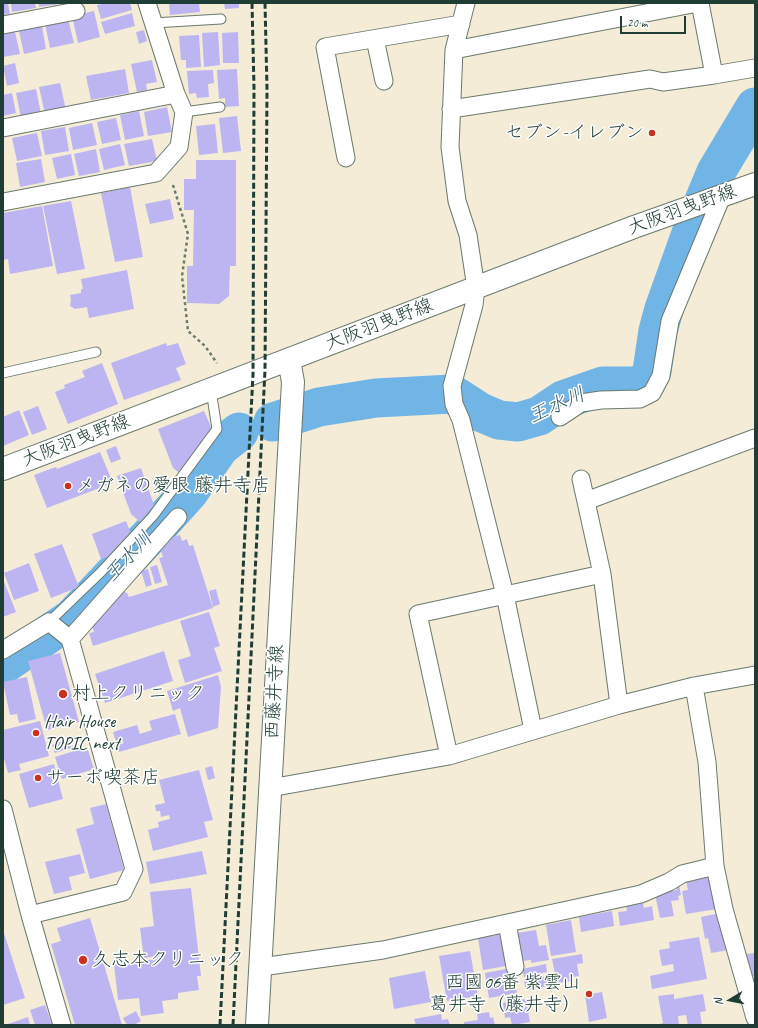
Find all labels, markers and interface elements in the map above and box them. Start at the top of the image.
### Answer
scale bar [622,8,688,34]
text: 20 m [627,15,647,31]
place label: セブン-イレブン [505,122,644,144]
marker: セブン-イレブン [647,128,657,138]
street label: 大阪羽曳野線 [625,180,739,240]
street label: 大阪羽曳野線 [322,294,436,356]
water label: 王水川 [525,383,589,429]
street label: 大阪羽曳野線 [19,410,133,472]
place label: メガネの愛眼 藤井寺店 [76,475,271,497]
marker: メガネの愛眼 藤井寺店 [63,481,73,491]
water label: 王水川 [100,527,158,587]
street label: 西藤井寺線 [261,644,289,740]
place label: 村上クリニック [72,683,205,705]
marker: 村上クリニック [57,688,69,700]
place label: Hair House TOPIC next [44,711,120,755]
marker: Hair House TOPIC next [31,728,41,738]
place label: サーボ喫茶店 [46,767,160,789]
marker: サーボ喫茶店 [33,773,43,783]
place label: 久志本クリニック [92,949,244,971]
marker: 久志本クリニック [77,954,89,966]
place label: 西國06番 紫雲山 葛井寺（藤井寺） [429,972,581,1016]
north arrow [710,980,750,1020]
marker: 西國06番 紫雲山 葛井寺（藤井寺） [584,989,594,999]
text: N [711,998,726,1007]

